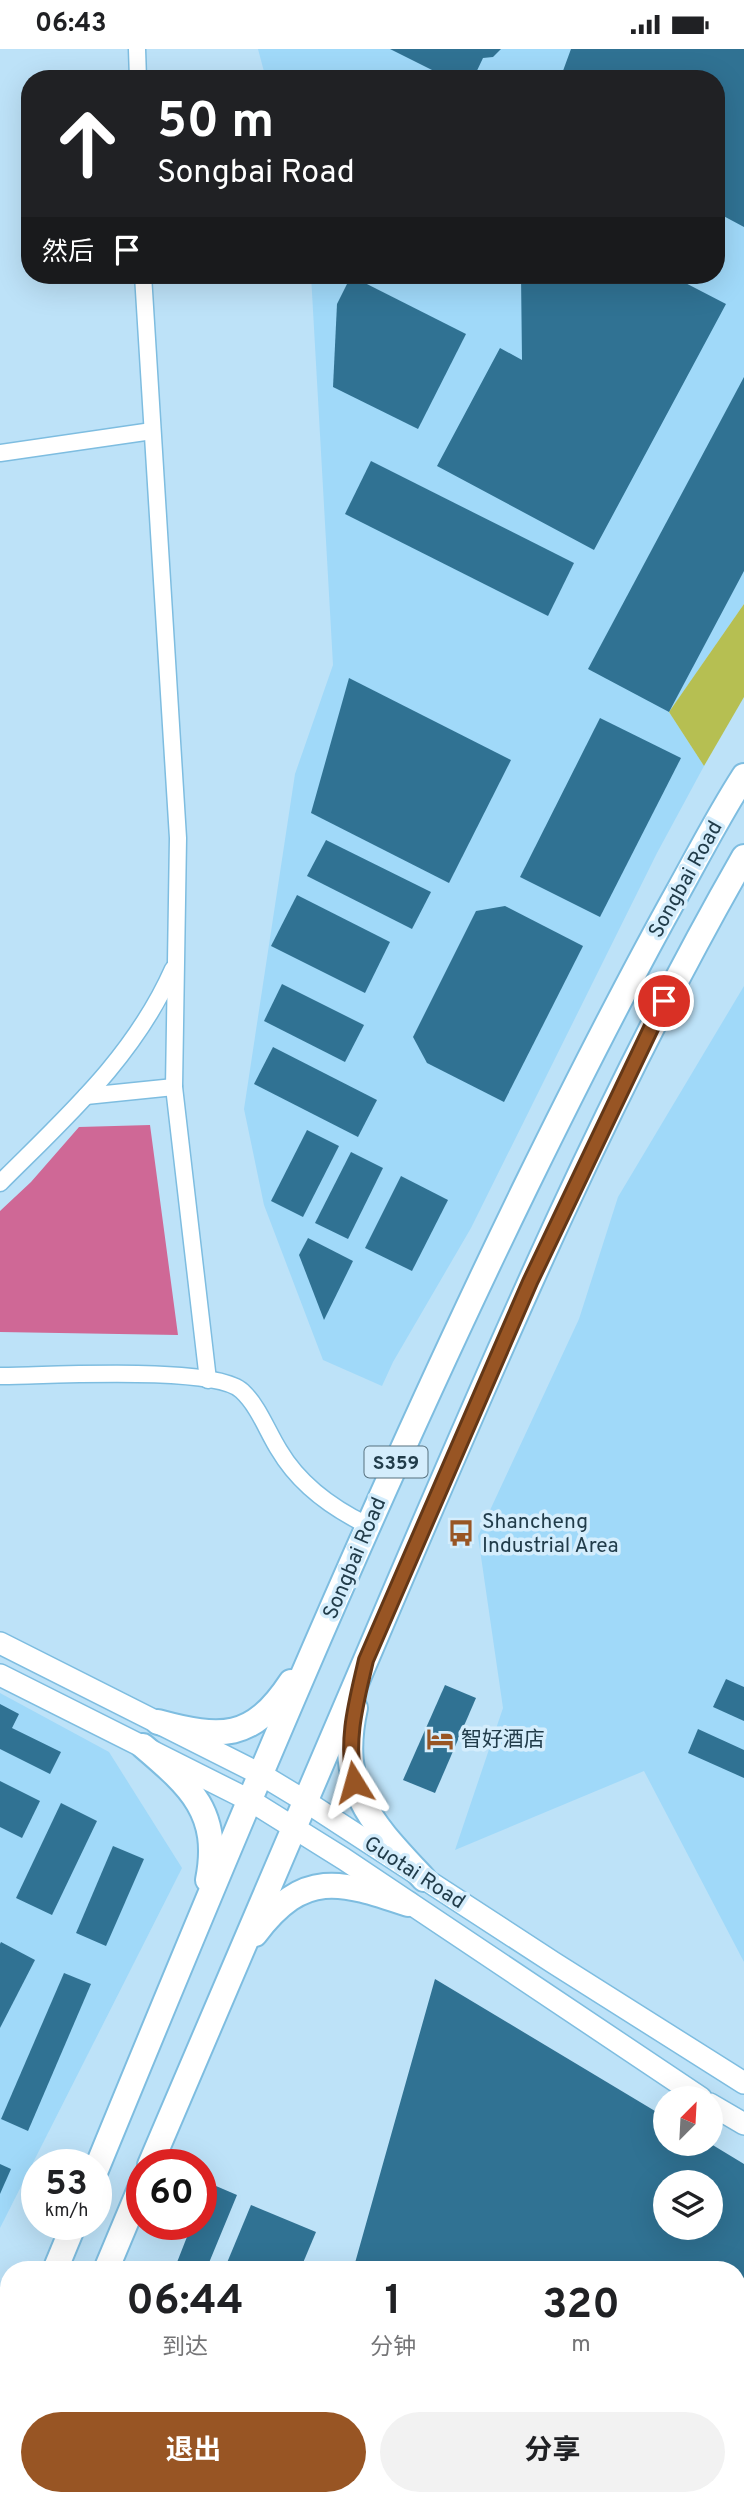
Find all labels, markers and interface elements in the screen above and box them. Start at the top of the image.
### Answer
text: 06:43 [35,8,107,41]
text: 50 m [157,93,274,155]
icon: ahead [42,98,133,189]
text: Songbai Road [157,154,355,194]
icon: arrive [108,231,146,269]
text: 然后 [42,237,94,270]
street label: Songbai Road [643,816,730,943]
pin [634,971,694,1031]
icon: arrive [645,982,683,1020]
road number: S359 [364,1447,428,1477]
street label: Songbai Road [318,1494,393,1624]
place label: Shancheng Industrial Area [482,1509,619,1560]
bus stop icon: Shancheng Industrial Area [446,1518,476,1548]
hotel icon: 智好酒店 [425,1724,455,1754]
place label: 智好酒店 [461,1727,545,1754]
position arrow [317,1745,391,1819]
street label: Guotai Road [358,1831,470,1916]
north arrow [653,2086,723,2156]
map controls [653,2086,723,2240]
speed limit sign: 60 [126,2149,217,2240]
text: 53 [45,2163,88,2207]
button: layers [653,2170,723,2240]
text: km/h [45,2200,88,2223]
text: 06:44 [126,2276,244,2329]
text: 1 [385,2276,401,2329]
text: 320 [542,2280,620,2333]
text: m [571,2331,591,2360]
text: 到达 [162,2334,208,2363]
text: 分钟 [370,2334,416,2363]
button: 退出 [21,2412,366,2492]
button: 分享 [380,2412,725,2492]

